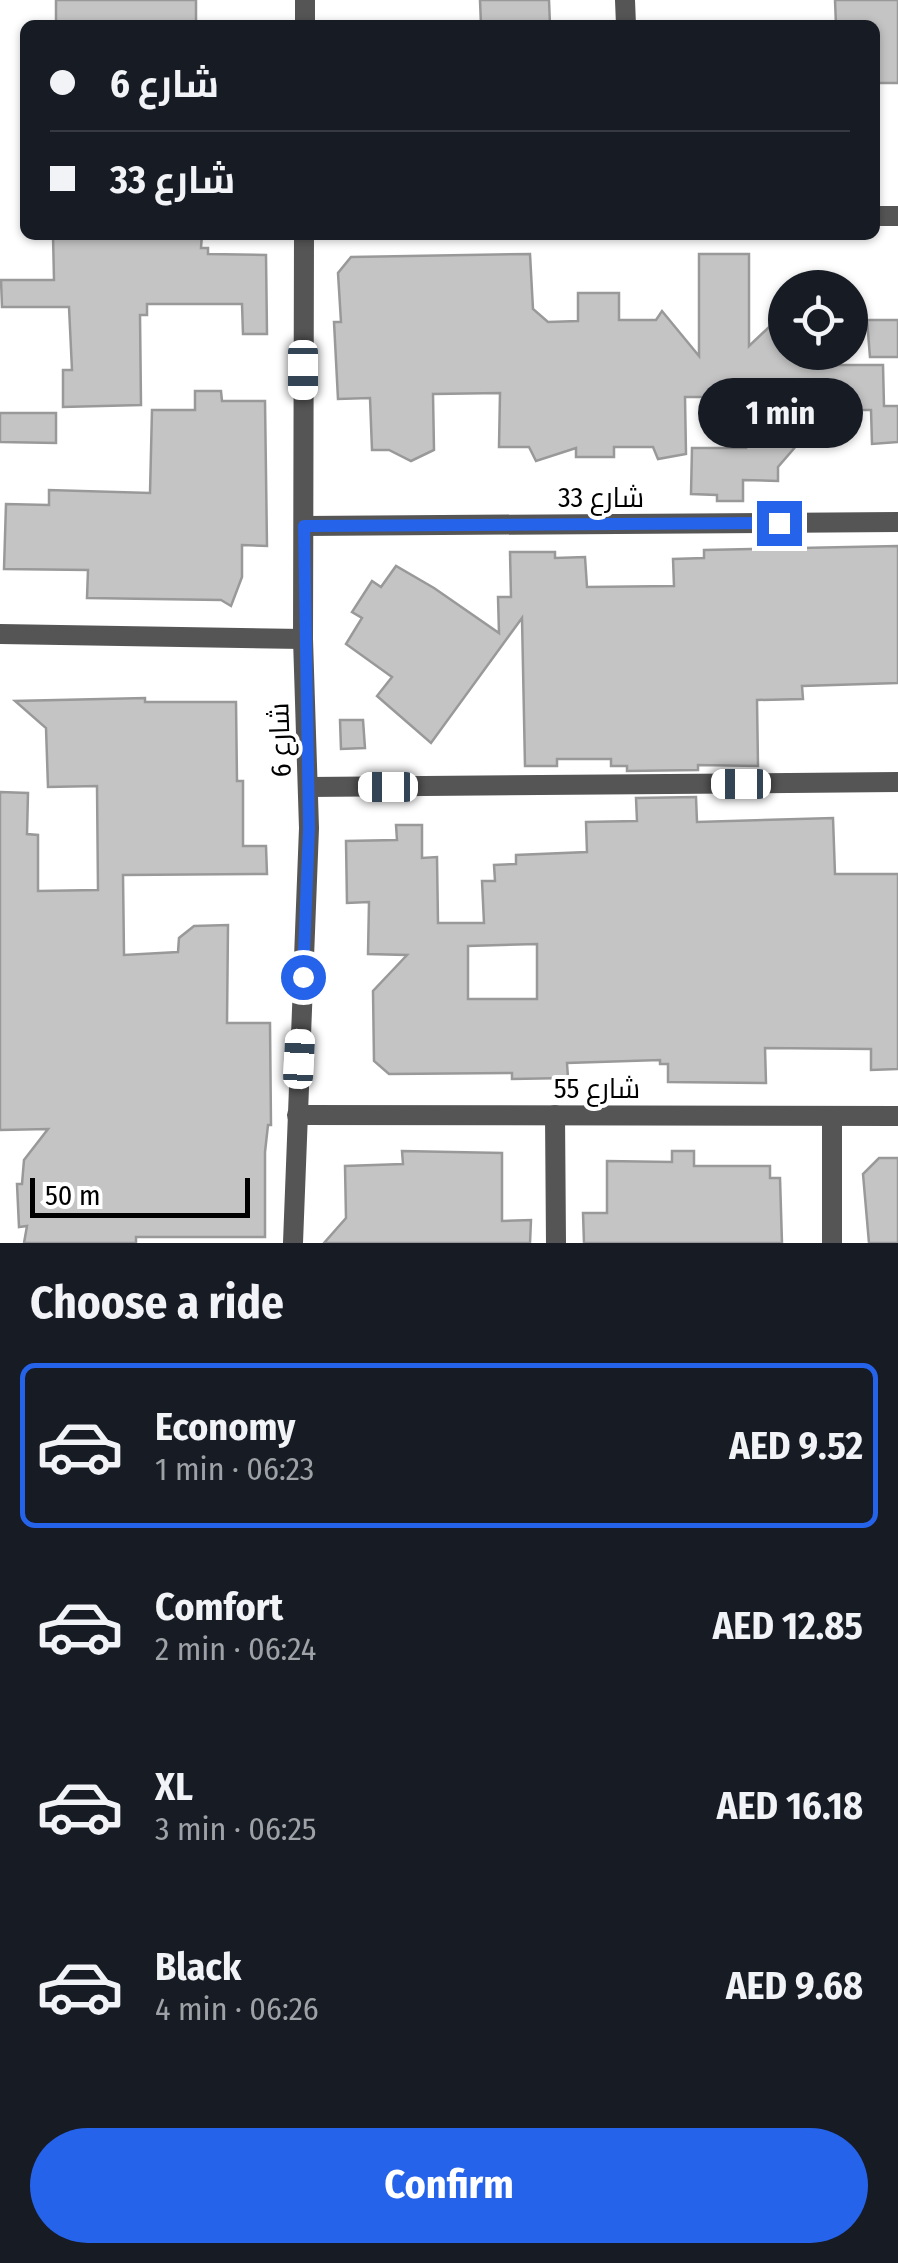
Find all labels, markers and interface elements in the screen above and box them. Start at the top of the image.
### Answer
text: شارع 6 [110,61,219,107]
text: شارع 33 [110,157,235,203]
map controls [768,270,868,370]
button: locate [768,270,868,370]
car [288,340,318,400]
callout: 1 min [696,378,862,448]
text: 1 min [746,394,815,432]
street label: شارع 33 [558,481,644,516]
route end [757,501,802,546]
street label: شارع 6 [262,702,300,778]
car [711,769,771,799]
car [358,772,418,802]
route start [281,955,326,1000]
car [282,1028,316,1090]
street label: شارع 55 [554,1072,640,1107]
scale bar [30,1173,250,1218]
text: 50 m [45,1179,101,1212]
text: Choose a ride [30,1276,284,1330]
icon: car [35,1401,125,1491]
text: Economy [155,1404,295,1450]
text: AED 9.52 [729,1423,863,1469]
text: 1 min · 06:23 [155,1450,314,1488]
icon: car [35,1581,125,1671]
text: Comfort [155,1584,283,1630]
text: AED 12.85 [713,1603,863,1649]
text: 2 min · 06:24 [155,1630,316,1668]
icon: car [35,1761,125,1851]
text: XL [155,1764,193,1810]
text: AED 16.18 [717,1783,863,1829]
text: 3 min · 06:25 [155,1810,316,1848]
icon: car [35,1941,125,2031]
text: Black [155,1944,241,1990]
text: AED 9.68 [726,1963,863,2009]
text: 4 min · 06:26 [155,1990,319,2028]
button: Confirm [30,2128,868,2243]

